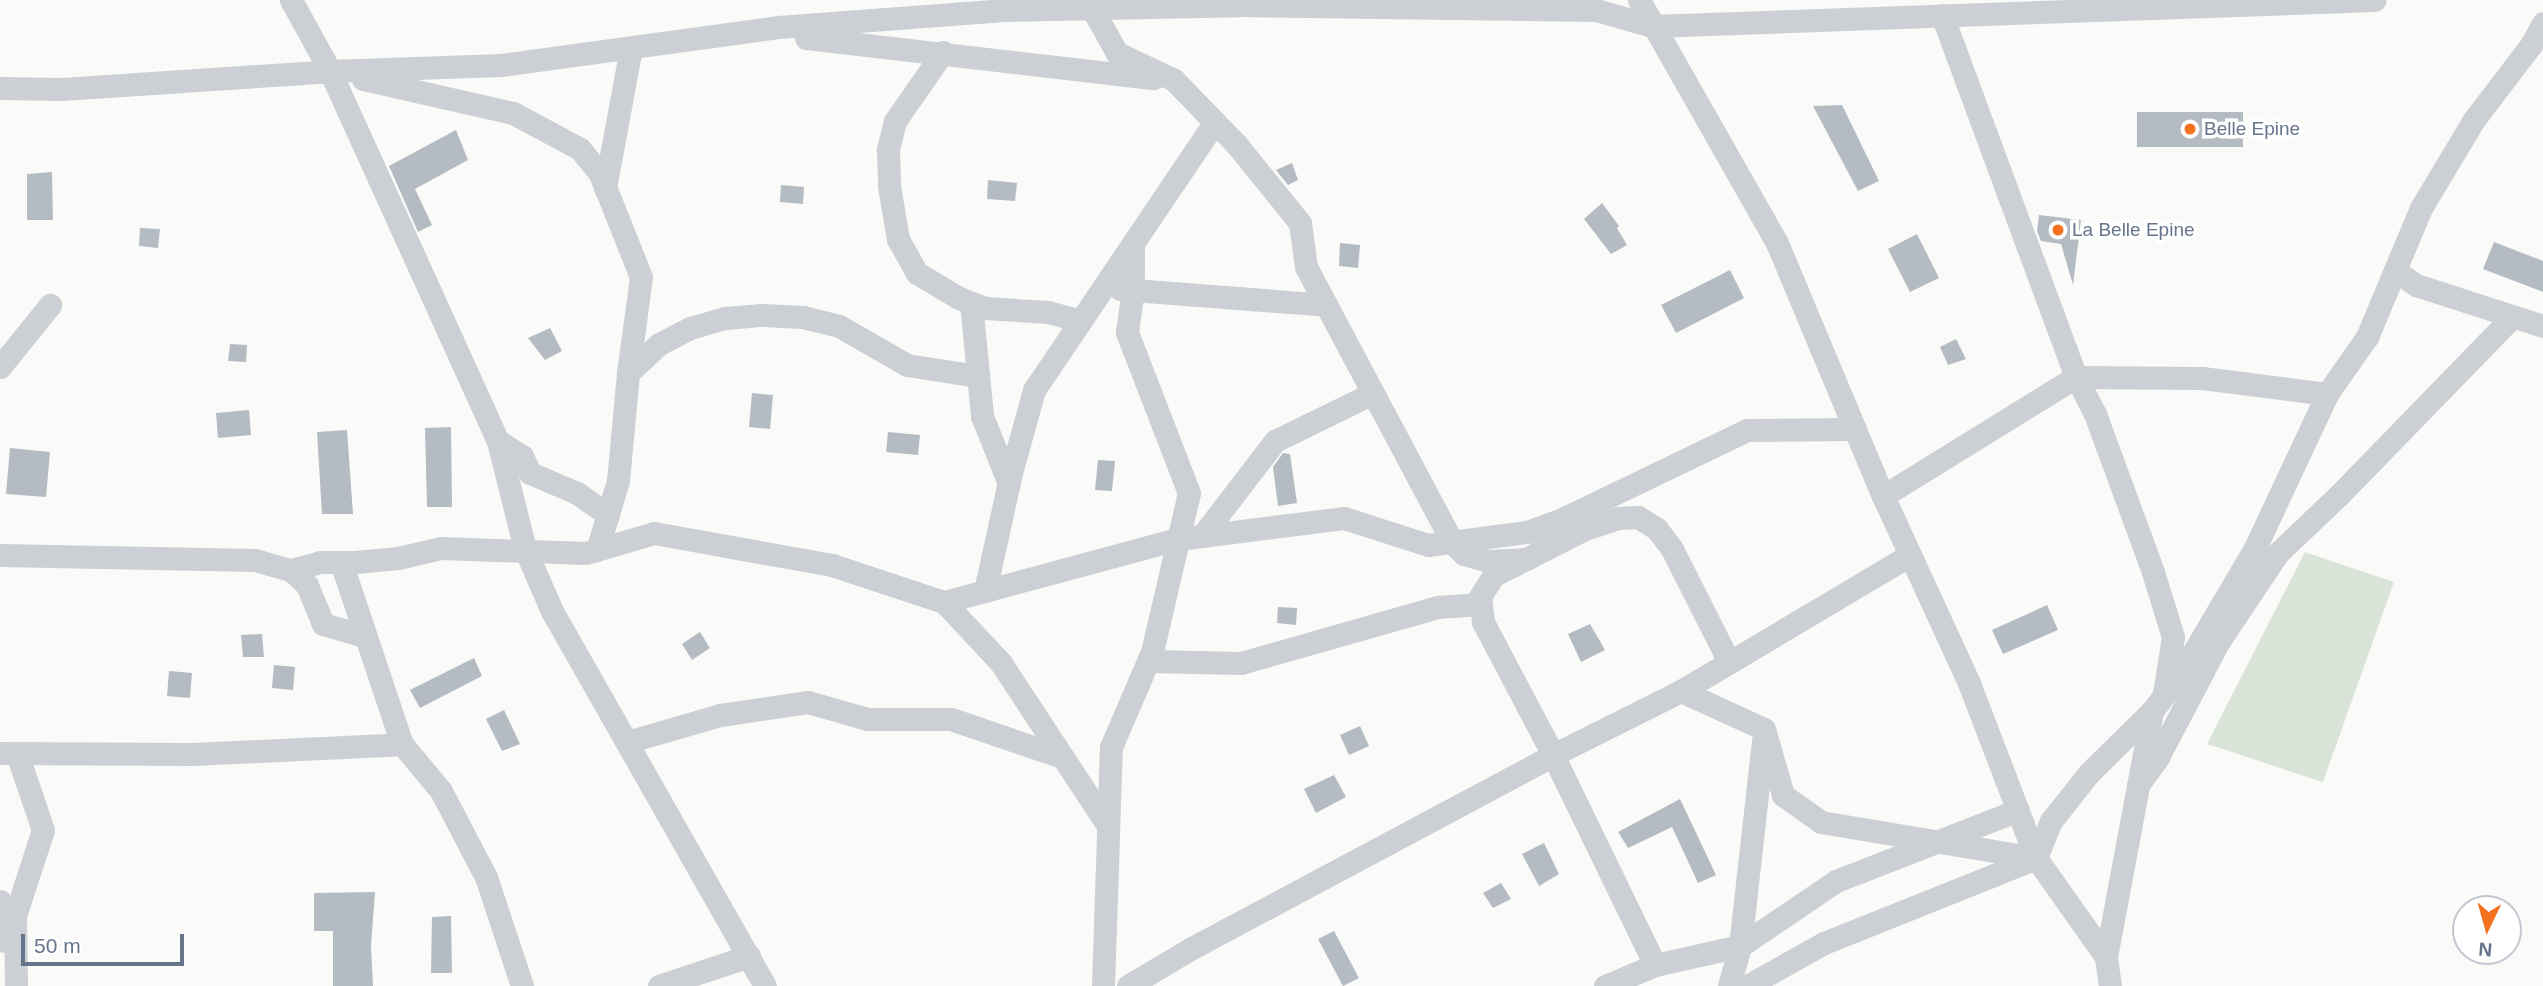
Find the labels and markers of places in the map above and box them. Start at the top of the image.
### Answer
place label: Belle Epine [2204,118,2300,140]
marker: Belle Epine [2182,121,2198,137]
place label: La Belle Epine [2072,219,2195,241]
marker: La Belle Epine [2050,222,2066,238]

